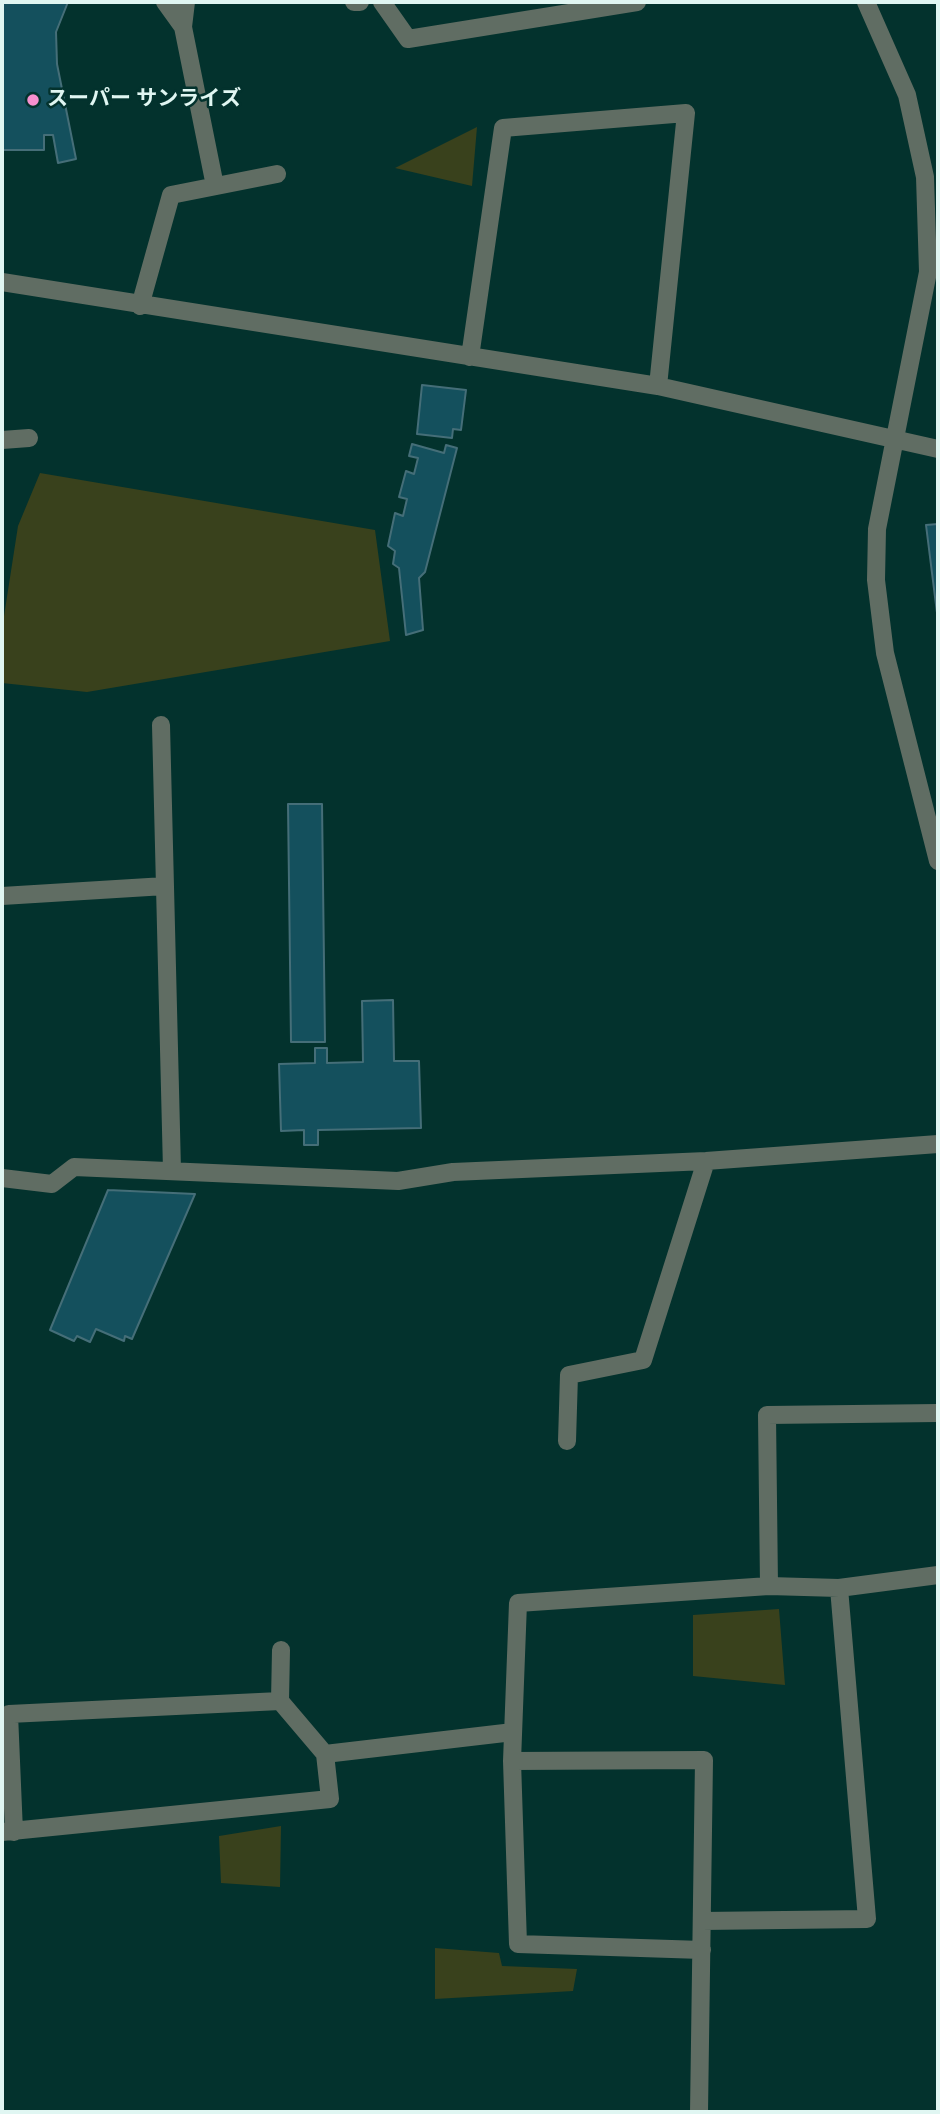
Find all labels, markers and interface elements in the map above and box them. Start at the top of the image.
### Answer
place label: スーパー サンライズ [47,87,241,113]
marker: スーパー サンライズ [25,92,41,108]

